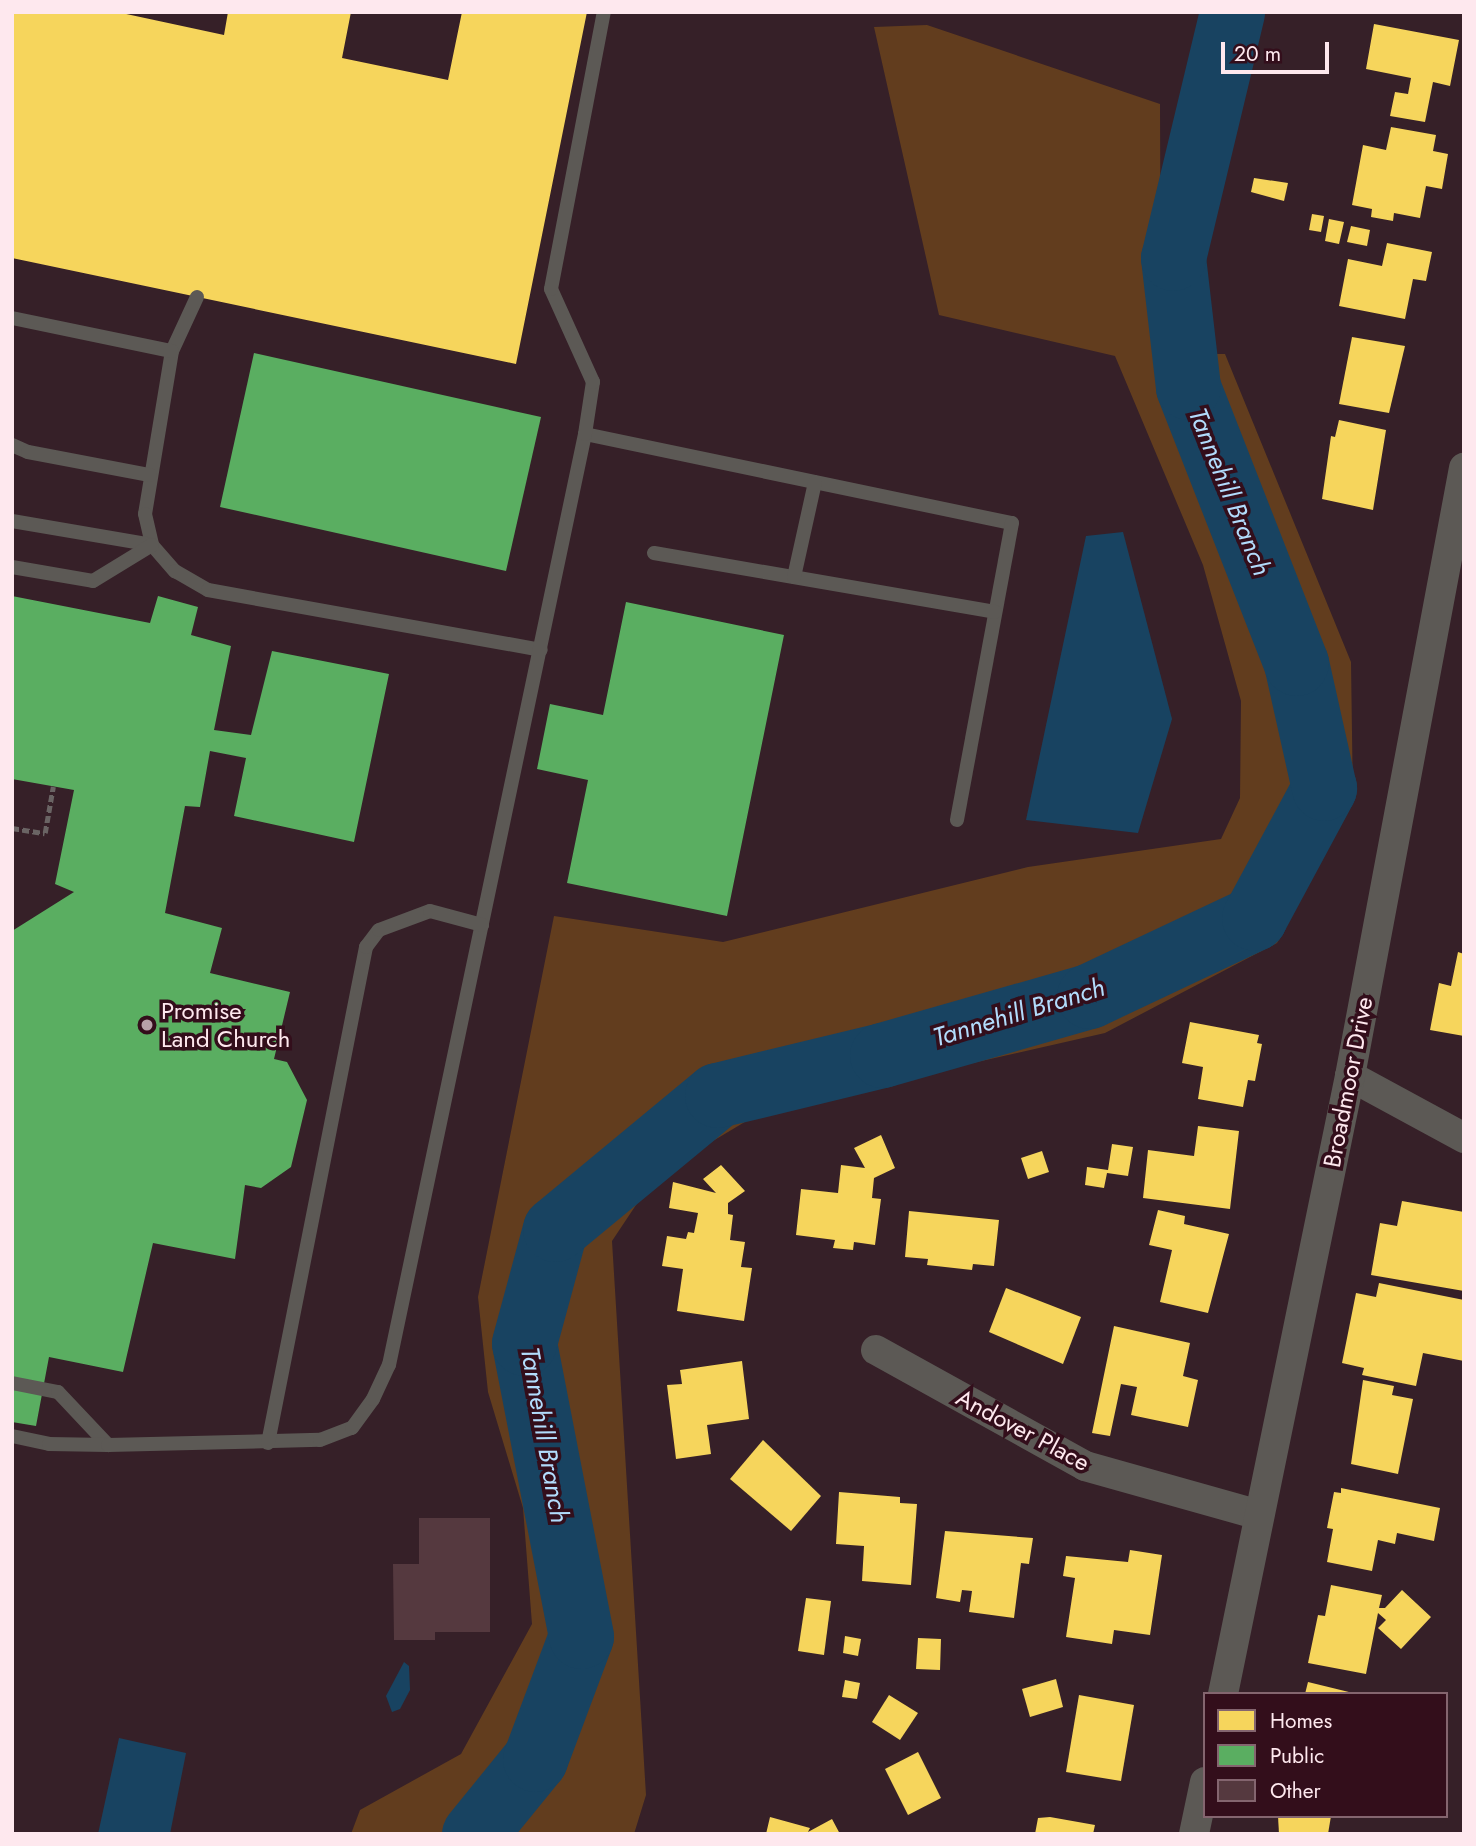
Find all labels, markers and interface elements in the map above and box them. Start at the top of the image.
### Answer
scale bar [1224,28,1332,72]
text: 20 m [1234,39,1281,69]
water label: Tannehill Branch [1181,404,1277,580]
water label: Tannehill Branch [929,972,1109,1054]
street label: Broadmoor Drive [1317,994,1379,1170]
place label: Promise Land Church [161,997,290,1053]
marker: Promise Land Church [139,1017,155,1033]
water label: Tannehill Branch [513,1345,575,1525]
street label: Andover Place [951,1383,1095,1477]
legend [1203,1692,1448,1818]
text: Homes [1270,1706,1332,1736]
text: Public [1270,1741,1324,1771]
text: Other [1270,1776,1321,1806]

